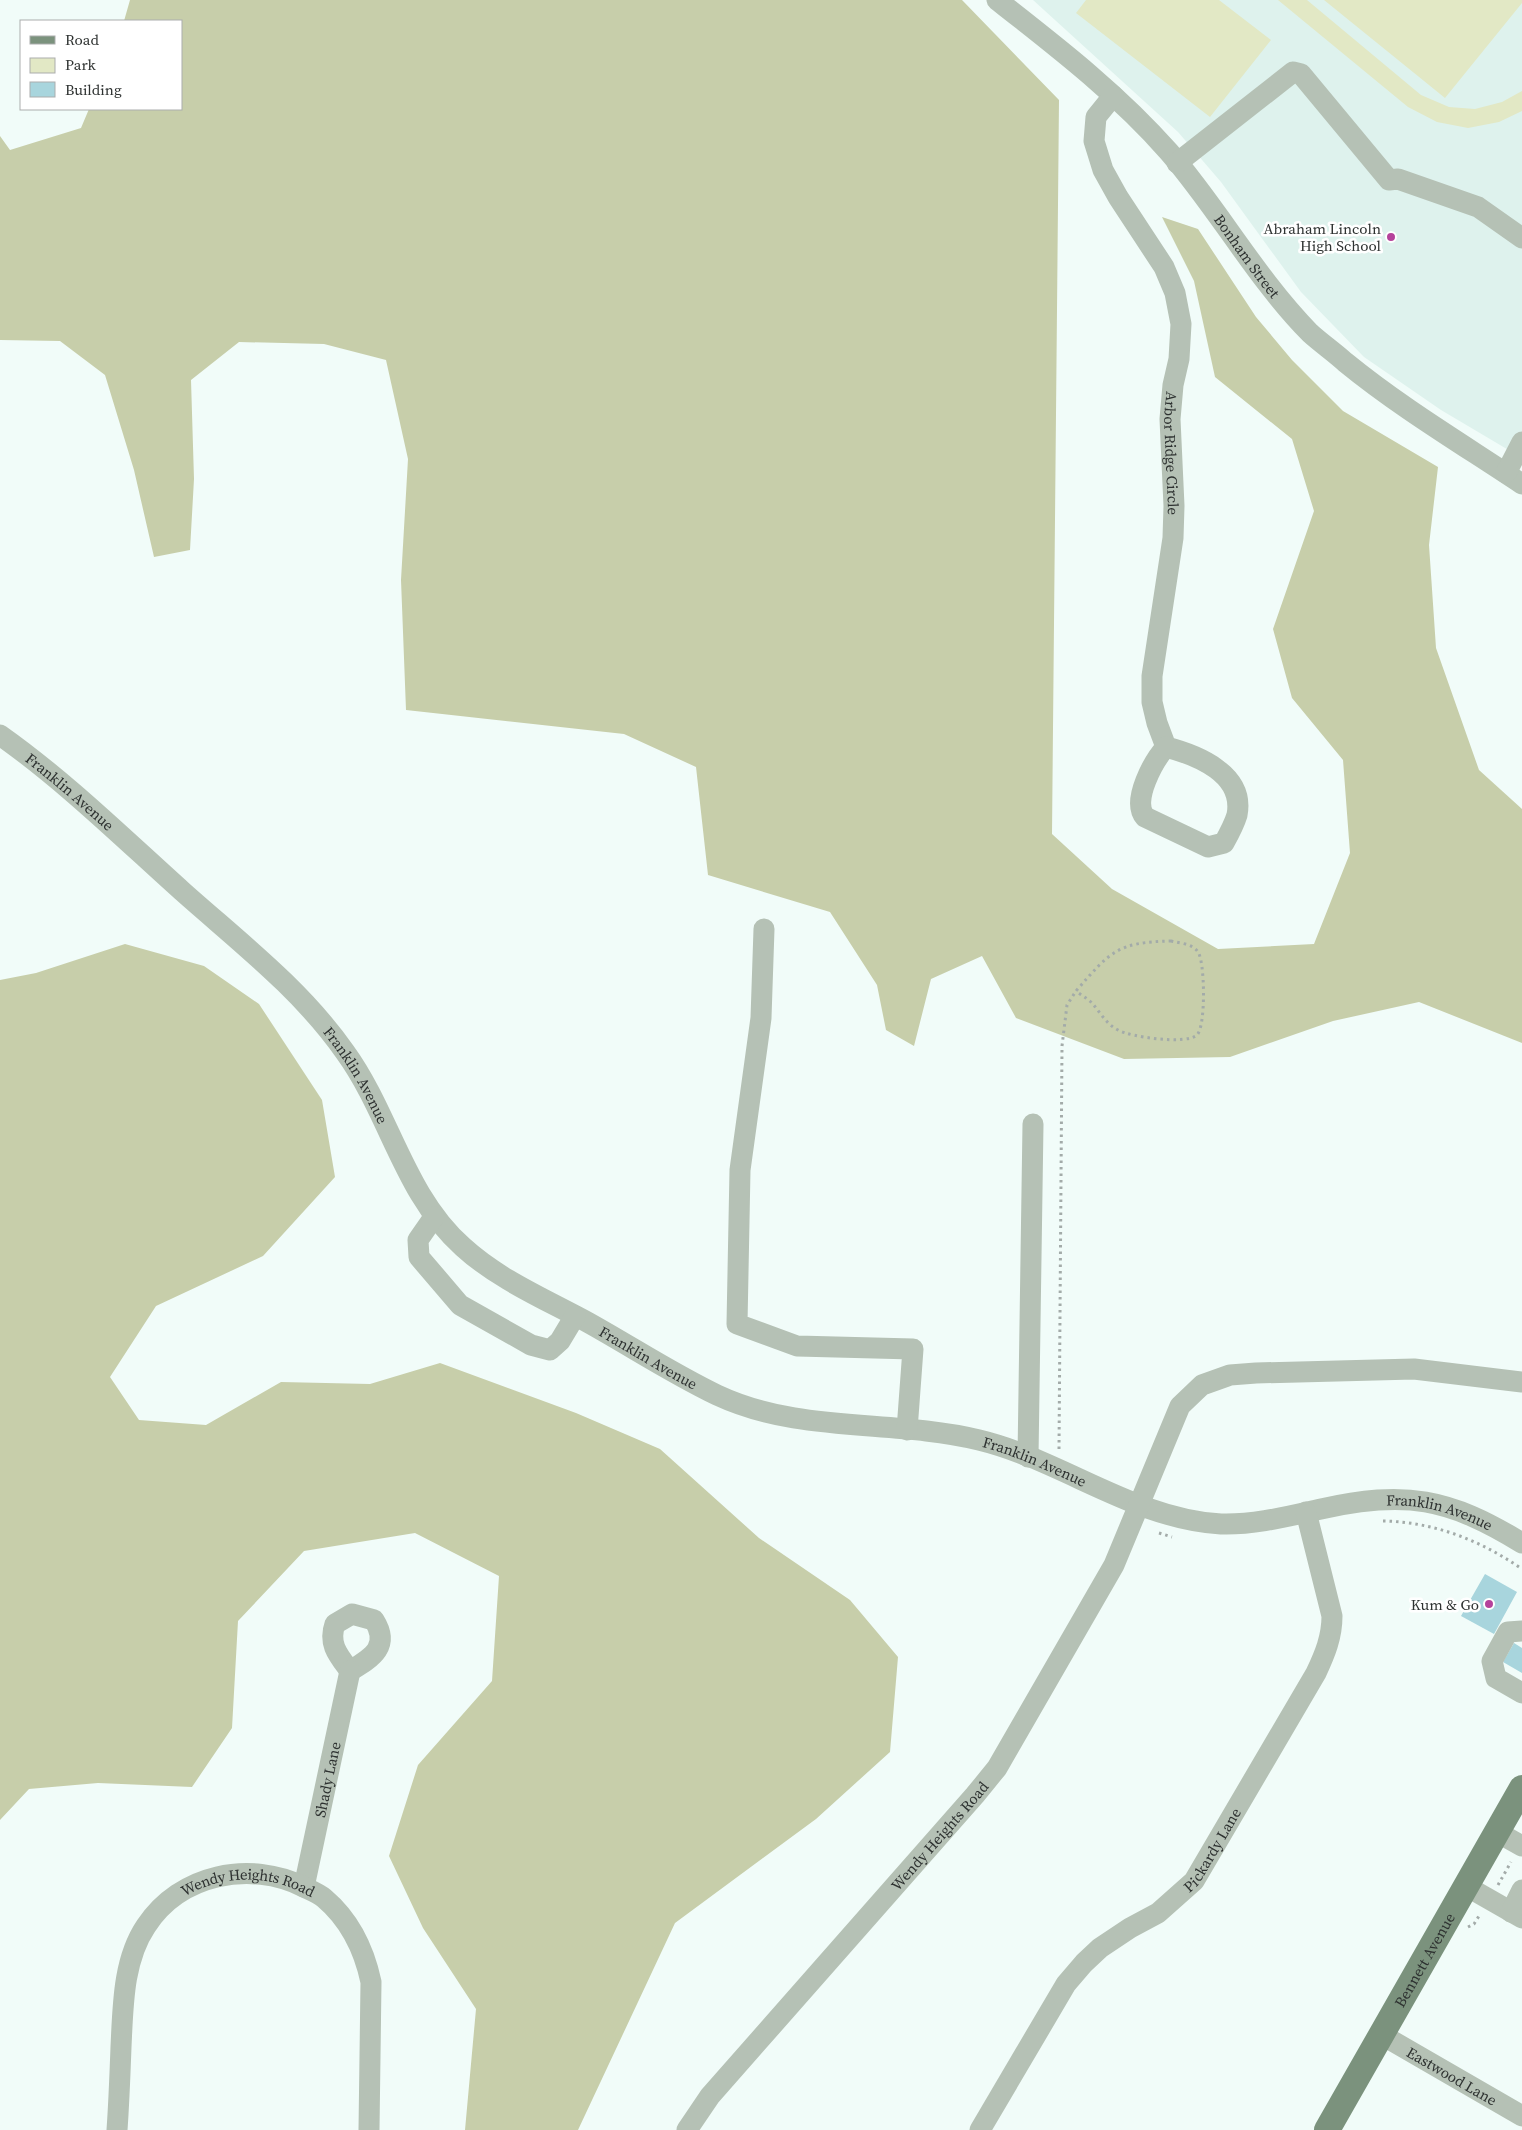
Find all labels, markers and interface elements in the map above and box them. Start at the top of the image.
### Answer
legend [20,20,182,110]
text: Road [65,29,99,50]
text: Park [65,54,97,75]
text: Building [65,79,122,100]
street label: Bonham Street [1210,210,1285,302]
place label: Abraham Lincoln High School [1264,218,1382,256]
marker: Abraham Lincoln High School [1385,231,1397,243]
street label: Arbor Ridge Circle [1159,391,1185,516]
street label: Franklin Avenue [22,747,119,835]
street label: Franklin Avenue [319,1022,394,1127]
street label: Franklin Avenue [596,1321,702,1394]
street label: Franklin Avenue [981,1431,1090,1491]
street label: Franklin Avenue [1386,1489,1497,1535]
place label: Kum & Go [1411,1594,1479,1615]
marker: Kum & Go [1483,1598,1495,1610]
street label: Shady Lane [309,1739,345,1819]
street label: Wendy Heights Road [886,1776,993,1895]
street label: Pickardy Lane [1178,1803,1246,1897]
text: Wendy Heights Road [177,1863,319,1902]
street label: Wendy Heights Road [179,1886,317,1904]
street label: Bennett Avenue [1389,1908,1460,2011]
street label: Eastwood Lane [1403,2041,1501,2110]

